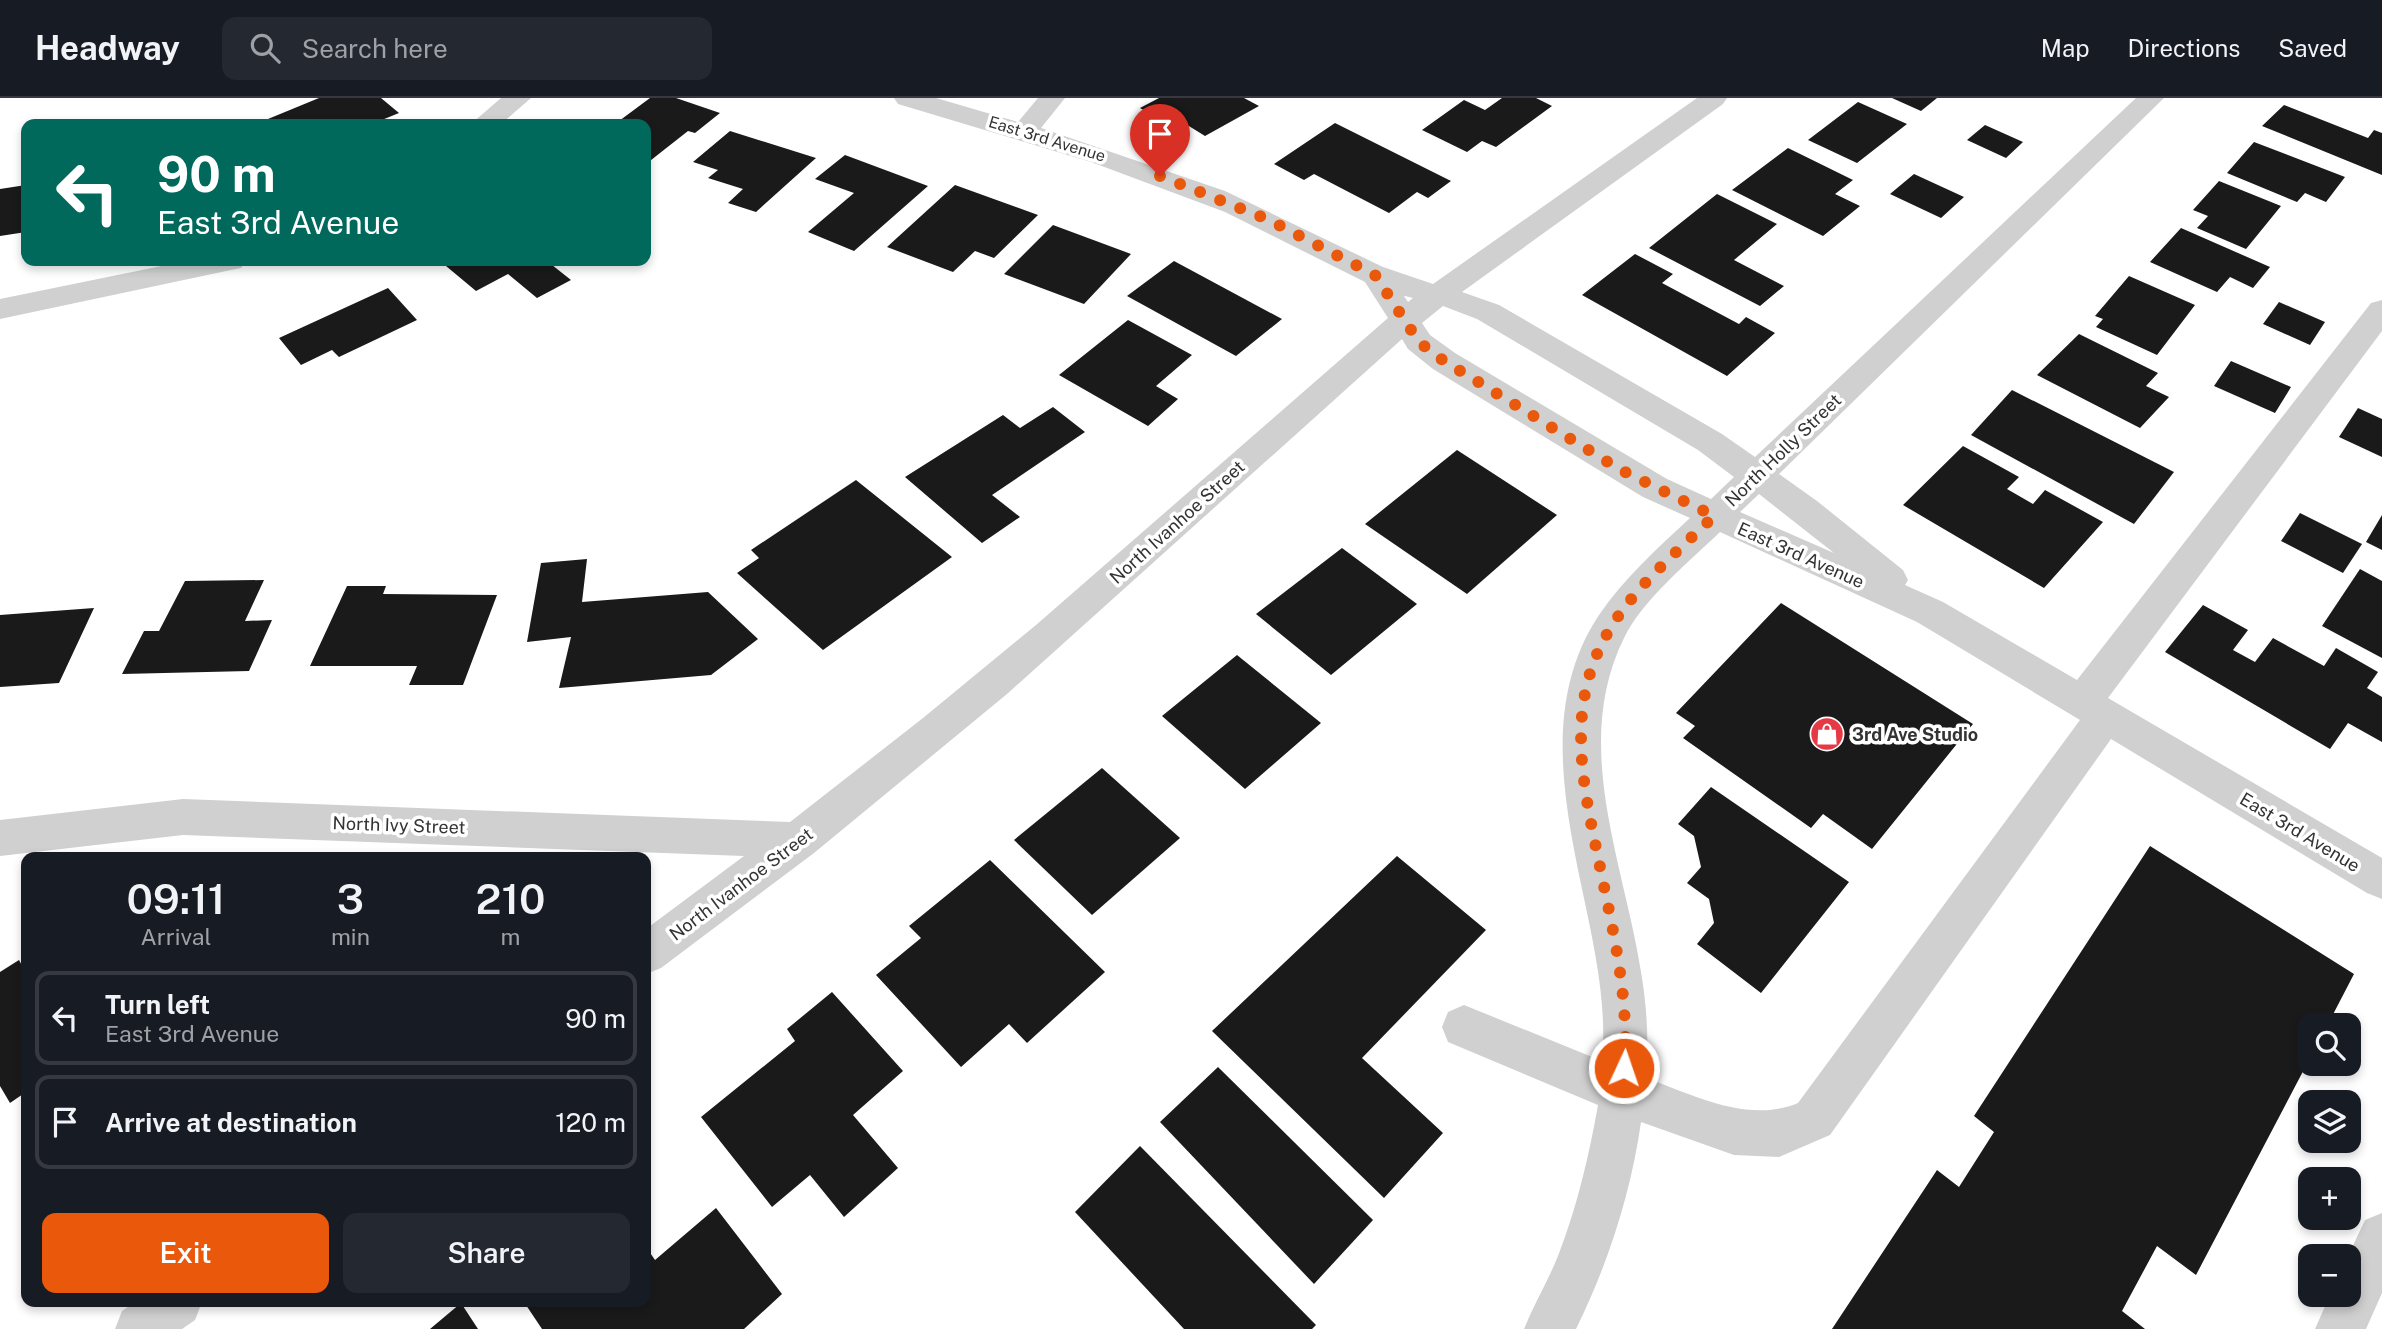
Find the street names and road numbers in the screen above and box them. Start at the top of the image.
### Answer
street label: East 3rd Avenue [986,112,1108,166]
street label: North Holly Street [1721,389,1845,511]
street label: North Ivanhoe Street [1105,456,1249,588]
street label: East 3rd Avenue [1734,518,1868,592]
street label: East 3rd Avenue [2236,788,2364,876]
street label: North Ivy Street [332,812,466,838]
street label: North Ivanhoe Street [665,823,817,945]

